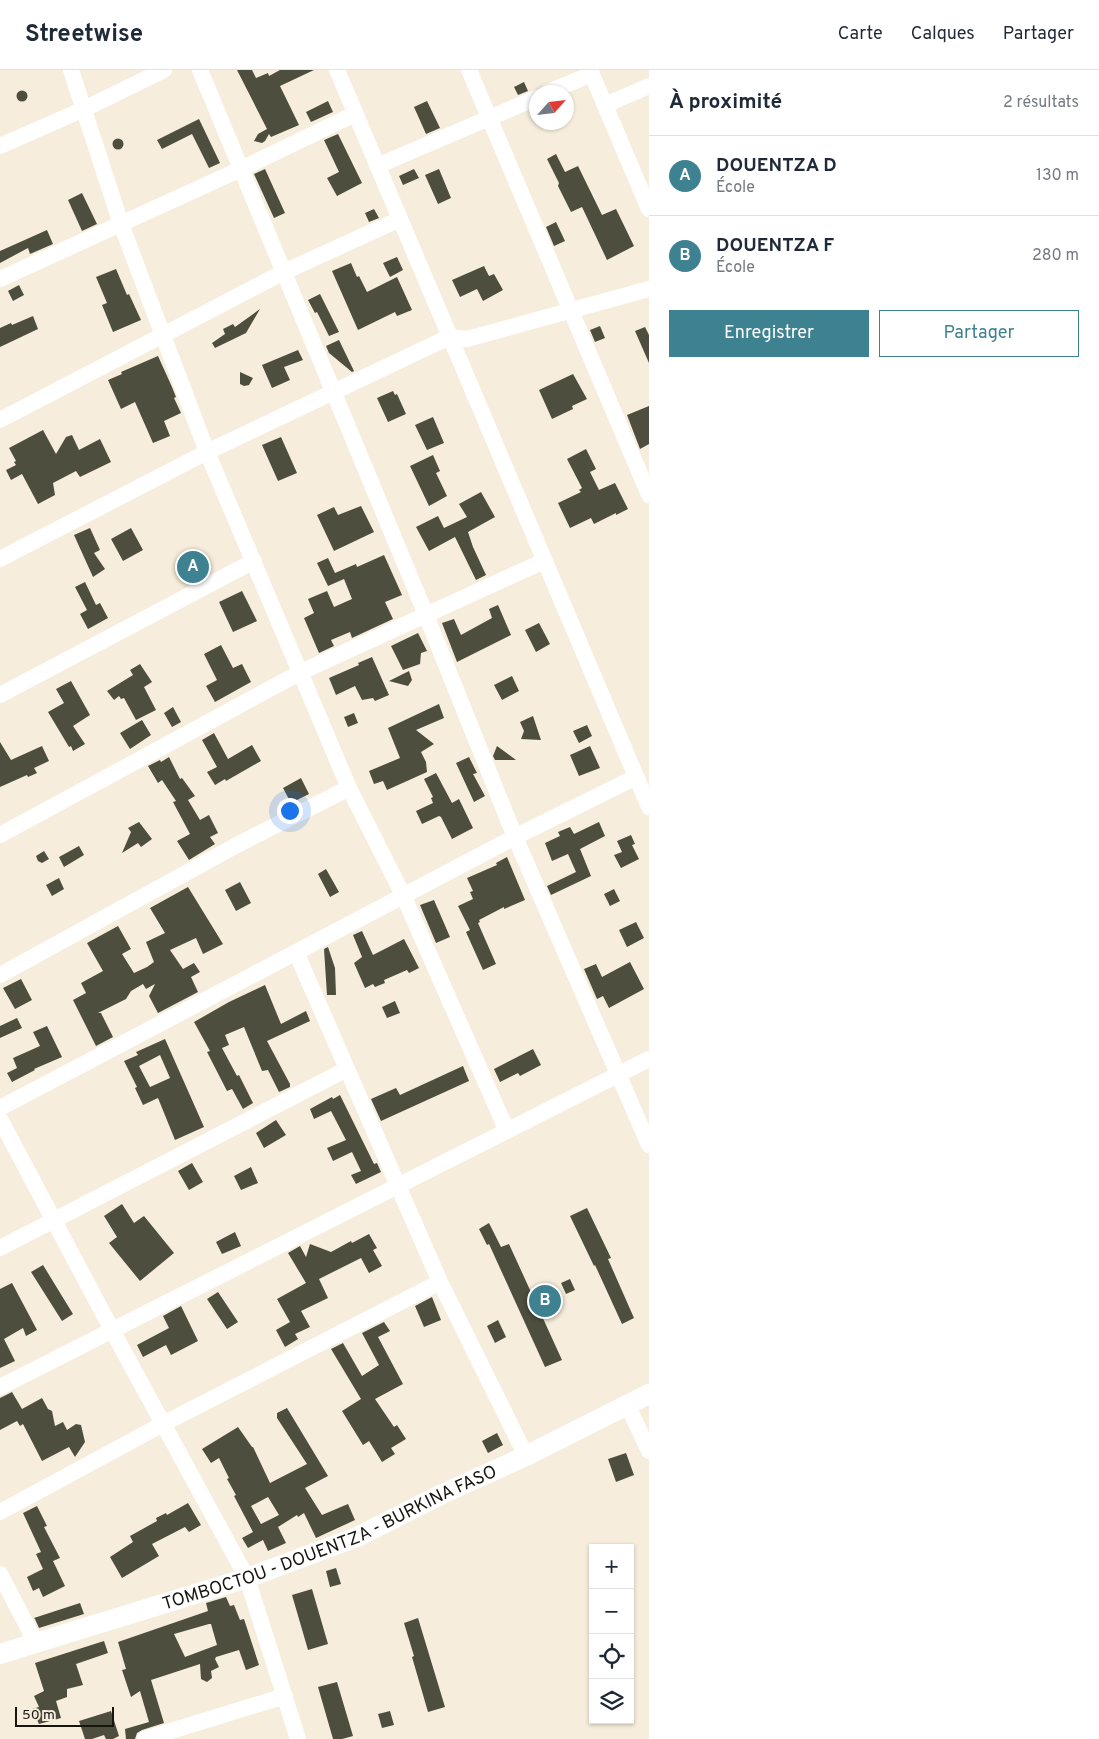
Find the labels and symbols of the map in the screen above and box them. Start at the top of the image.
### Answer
north arrow [529,85,574,130]
pin: A [177,548,209,586]
your location [277,798,303,824]
pin: B [529,1282,561,1320]
street label: TOMBOCTOU - DOUENTZA - BURKINA FASO [160,1461,501,1616]
scale bar [15,1704,114,1727]

